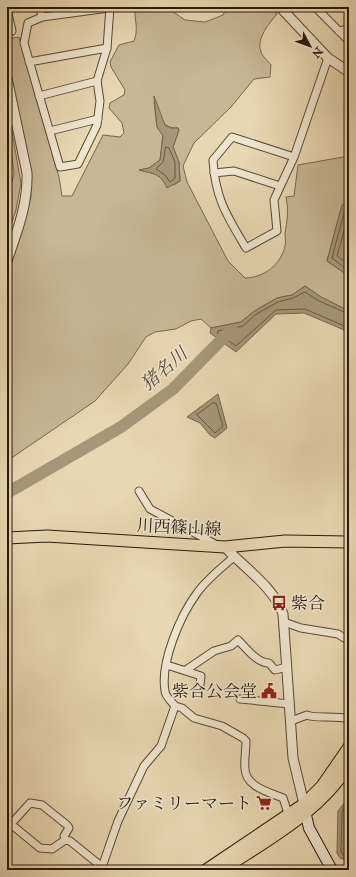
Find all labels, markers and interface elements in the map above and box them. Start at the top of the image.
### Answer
north arrow [290,26,330,66]
text: N [308,43,326,61]
water label: 猪名川 [136,342,194,396]
street label: 川西篠山線 [136,515,222,540]
place label: 紫合 [291,593,325,614]
bus stop icon: 紫合 [270,594,288,612]
place label: 紫合公会堂 [172,681,257,702]
public building icon: 紫合公会堂 [260,682,278,700]
place label: ファミリーマート [116,793,252,814]
supermarket icon: ファミリーマート [255,794,273,812]

